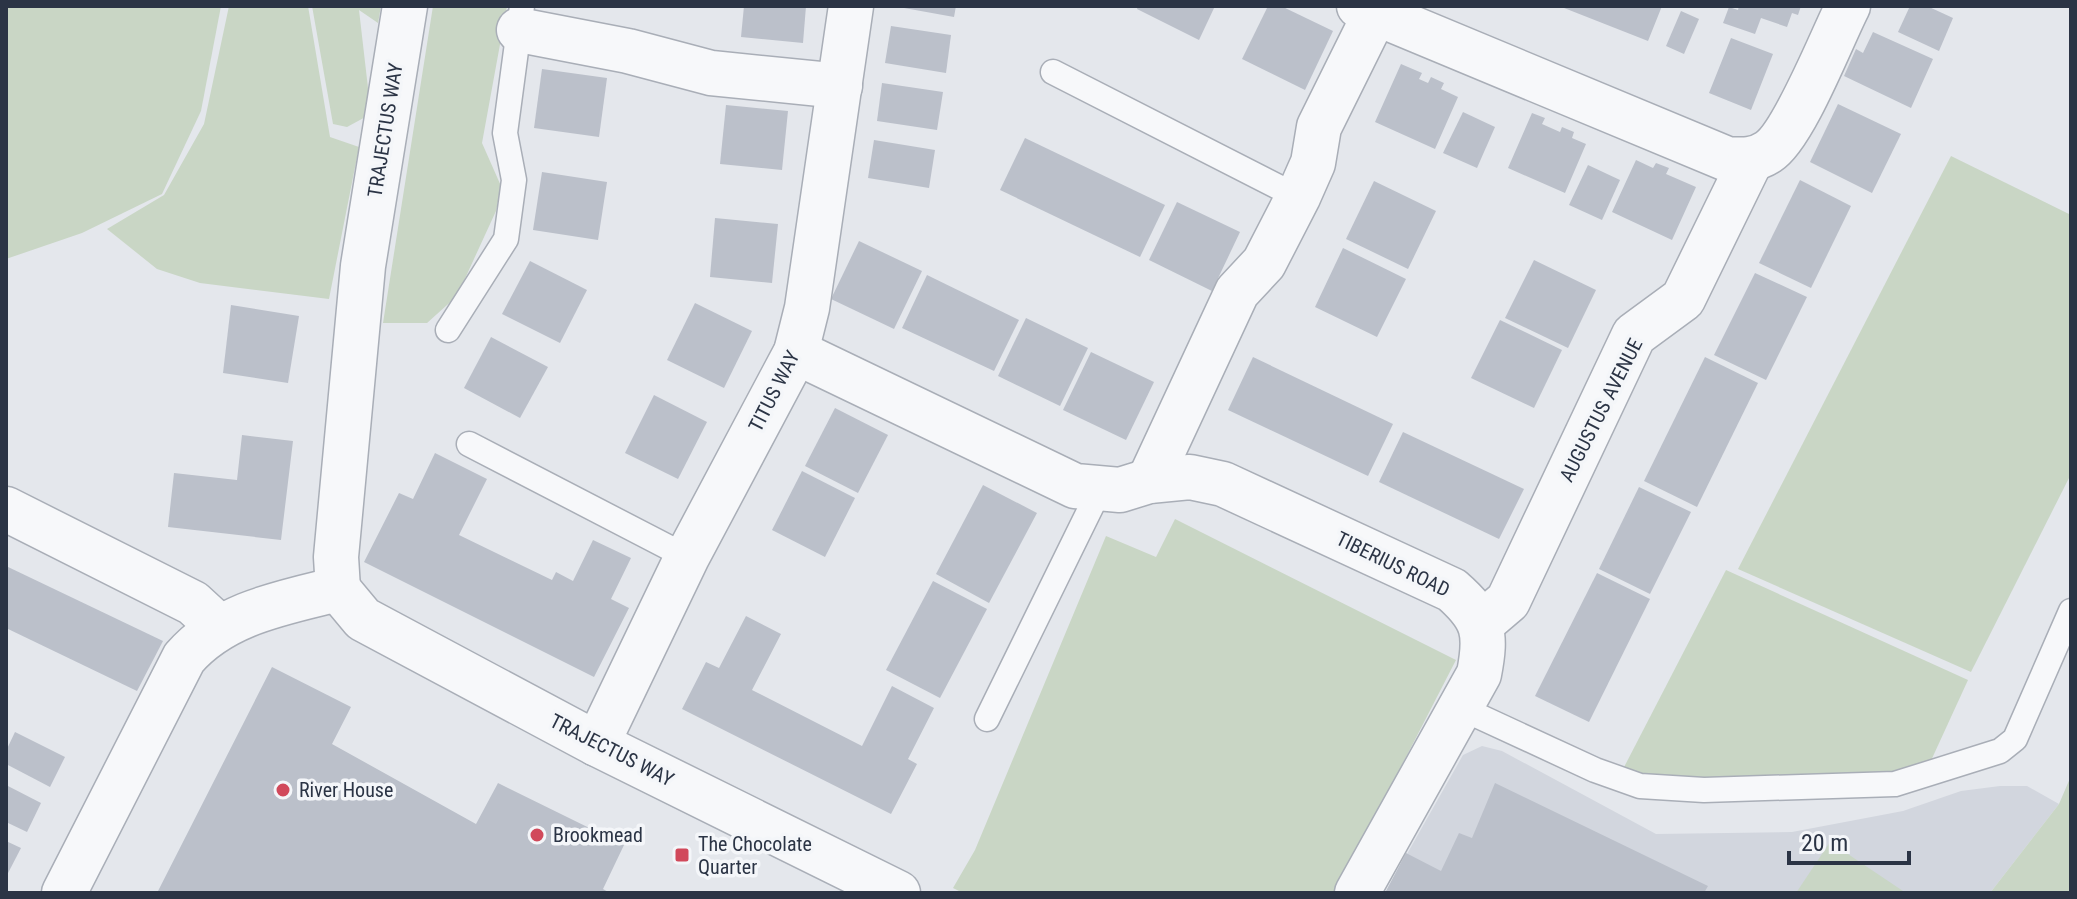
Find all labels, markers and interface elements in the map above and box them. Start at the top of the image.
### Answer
street label: TRAJECTUS WAY [363,61,408,199]
street label: AUGUSTUS AVENUE [1554,334,1648,486]
street label: TITUS WAY [743,346,805,435]
street label: TIBERIUS ROAD [1332,526,1454,602]
street label: TRAJECTUS WAY [546,708,678,792]
place label: River House [299,778,393,802]
marker: River House [274,781,292,799]
scale bar [1789,815,1909,865]
place label: Brookmead [553,823,643,847]
marker: Brookmead [528,826,546,844]
text: 20 m [1801,829,1848,857]
place label: The Chocolate Quarter [698,832,812,879]
marker: The Chocolate Quarter [673,846,691,864]

